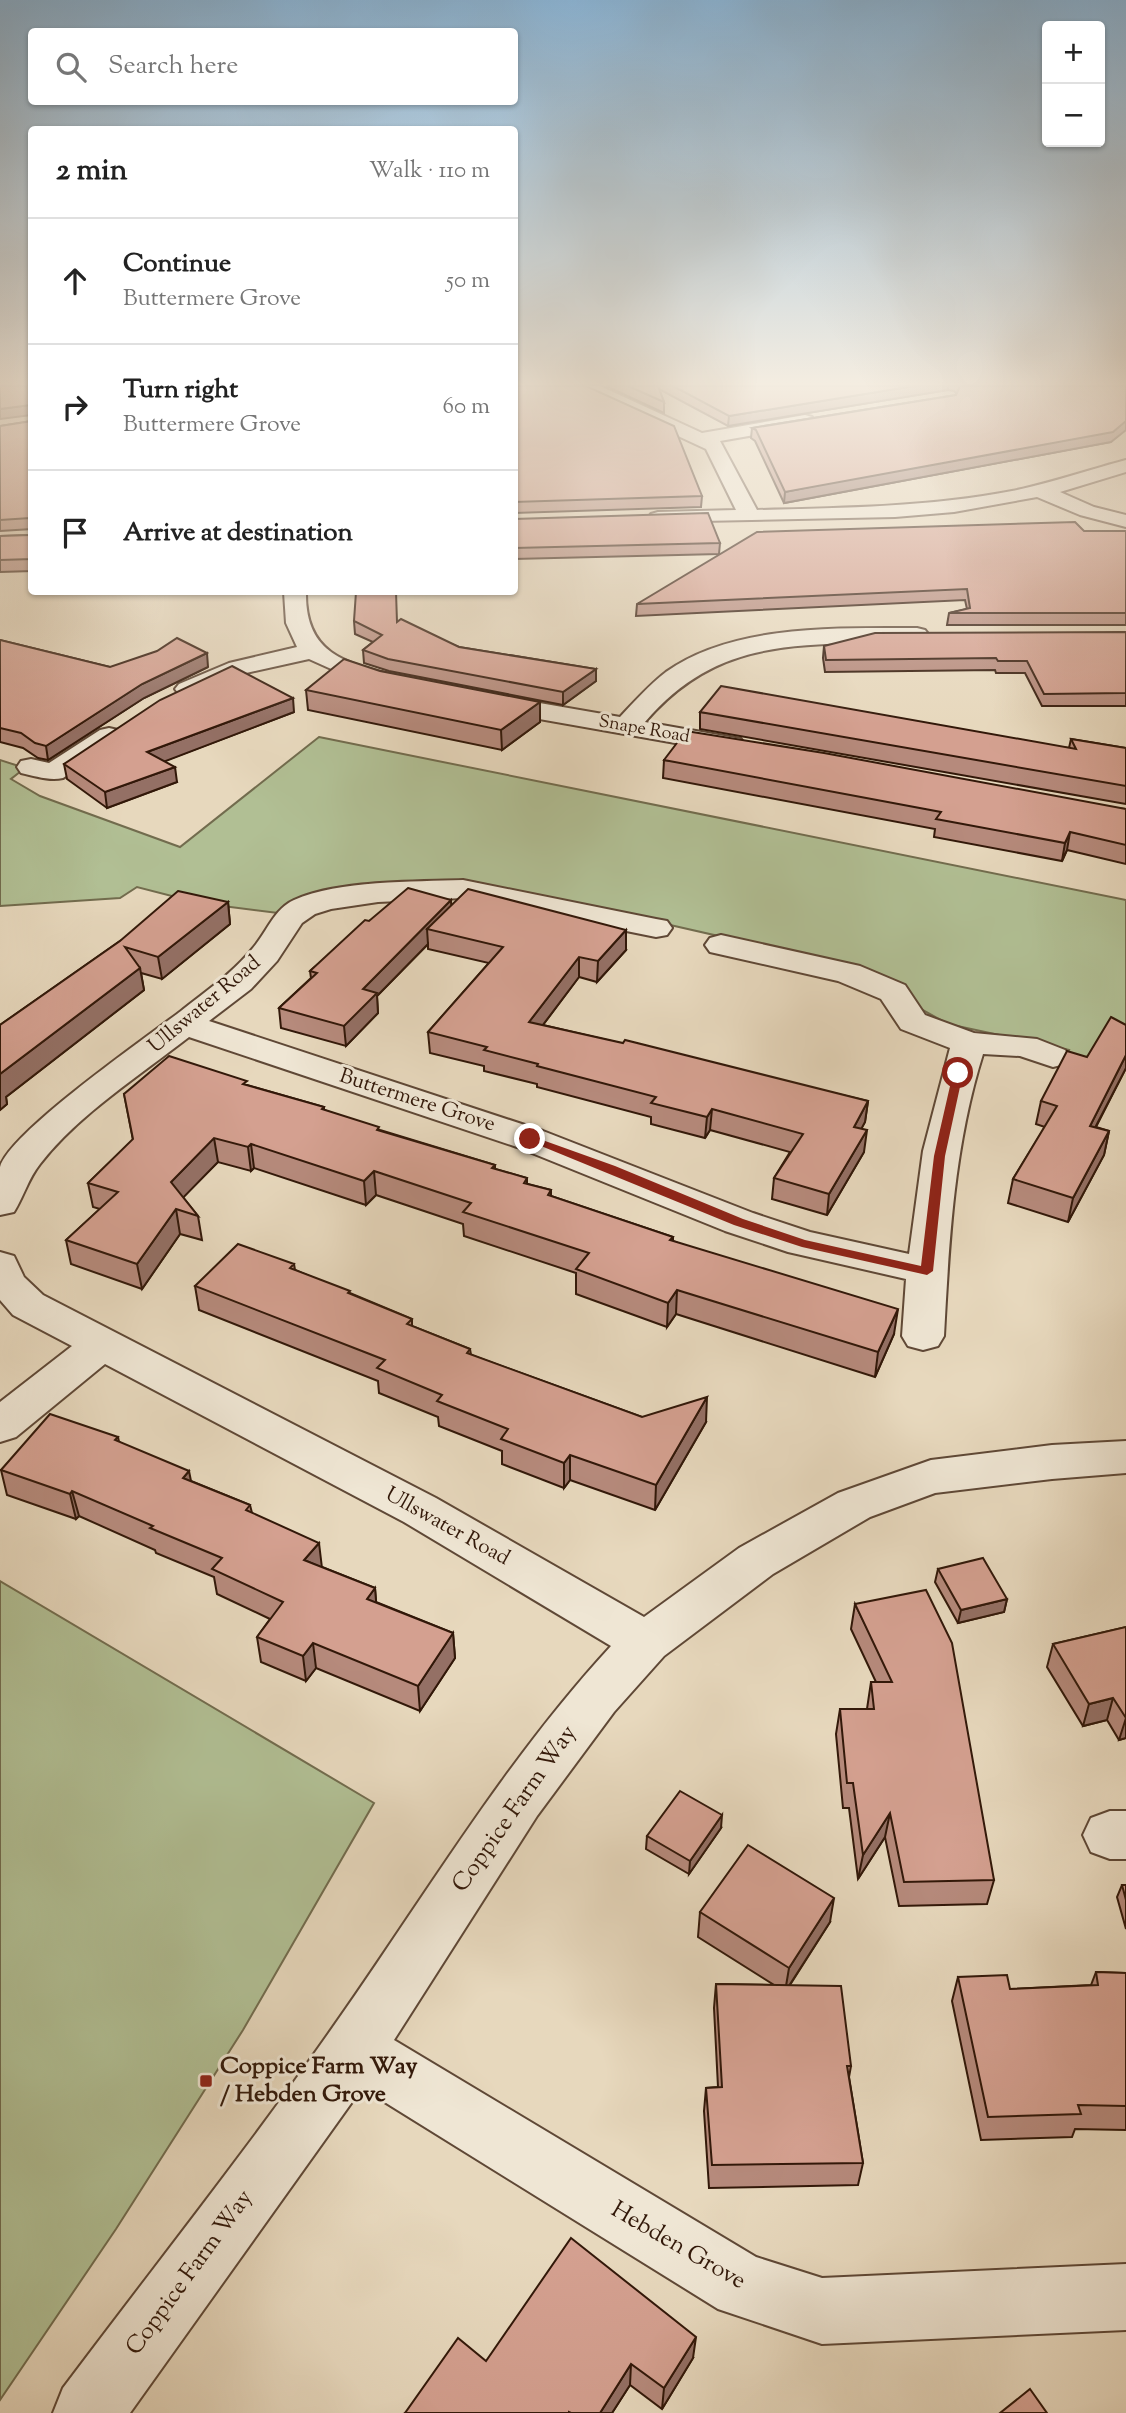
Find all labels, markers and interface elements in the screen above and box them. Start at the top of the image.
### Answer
map controls [1042,21,1105,147]
button: + [1042,21,1105,84]
search box [28,28,518,105]
icon: search [52,48,90,86]
text: Search here [108,48,238,85]
button: − [1042,84,1105,147]
text: 2 min [56,150,128,193]
text: Walk · 110 m [369,155,490,188]
text: Continue [123,246,231,283]
icon: ahead [56,262,94,300]
text: 50 m [446,265,490,298]
text: Buttermere Grove [123,283,301,316]
text: Turn right [123,372,238,409]
icon: right [56,388,94,426]
text: 60 m [442,391,490,424]
text: Buttermere Grove [123,409,301,442]
icon: arrive [56,514,94,552]
text: Arrive at destination [123,515,353,552]
street label: Snape Road [596,709,692,751]
street label: Ullswater Road [142,949,268,1061]
route start [942,1057,973,1088]
street label: Buttermere Grove [335,1062,499,1140]
route end [514,1123,545,1154]
street label: Ullswater Road [379,1480,515,1574]
street label: Coppice Farm Way [444,1718,586,1900]
place label: Coppice Farm Way / Hebden Grove [220,2050,417,2112]
marker: Coppice Farm Way / Hebden Grove [198,2073,214,2089]
street label: Coppice Farm Way [118,2183,262,2363]
street label: Hebden Grove [604,2194,752,2298]

